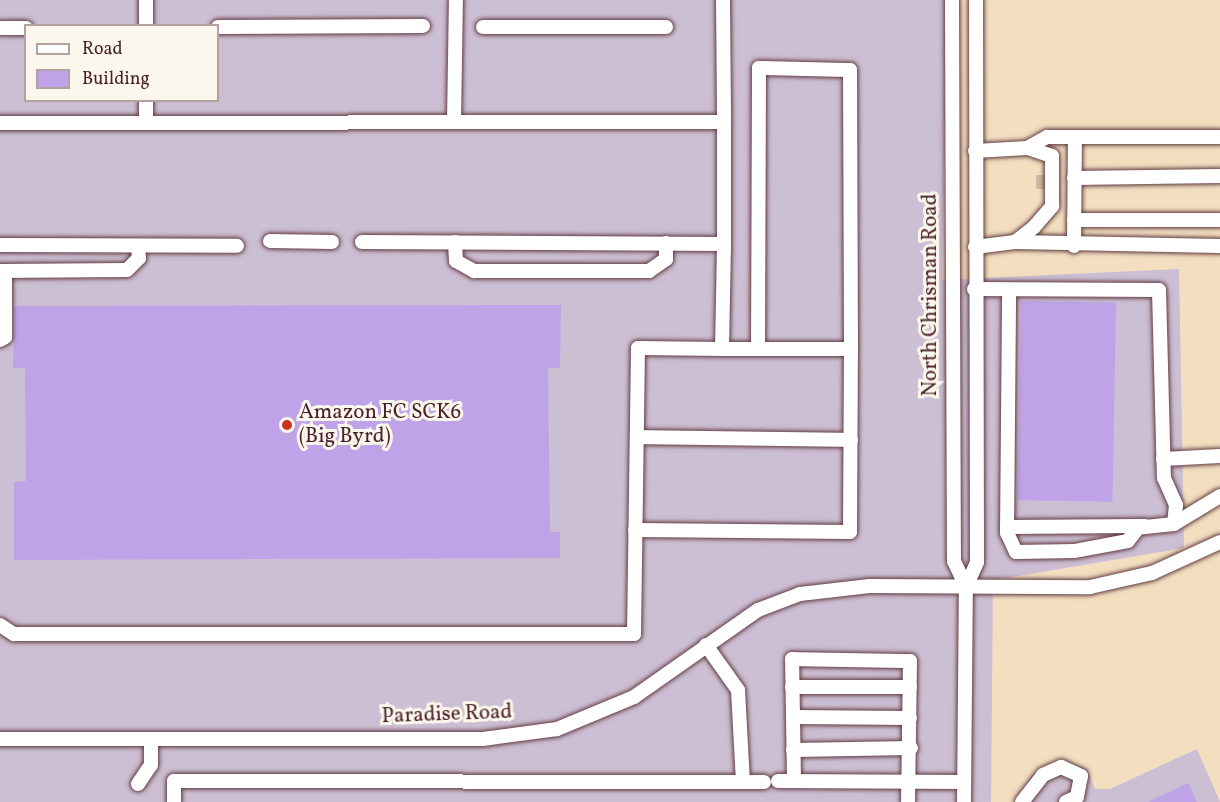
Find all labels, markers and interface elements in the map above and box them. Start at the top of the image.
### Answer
legend [24,24,219,102]
text: Road [82,37,123,62]
text: Building [82,67,150,92]
street label: North Chrisman Road [918,193,944,397]
place label: Amazon FC SCK6 (Big Byrd) [299,400,461,450]
marker: Amazon FC SCK6 (Big Byrd) [280,418,294,432]
street label: Paradise Road [381,700,513,730]

